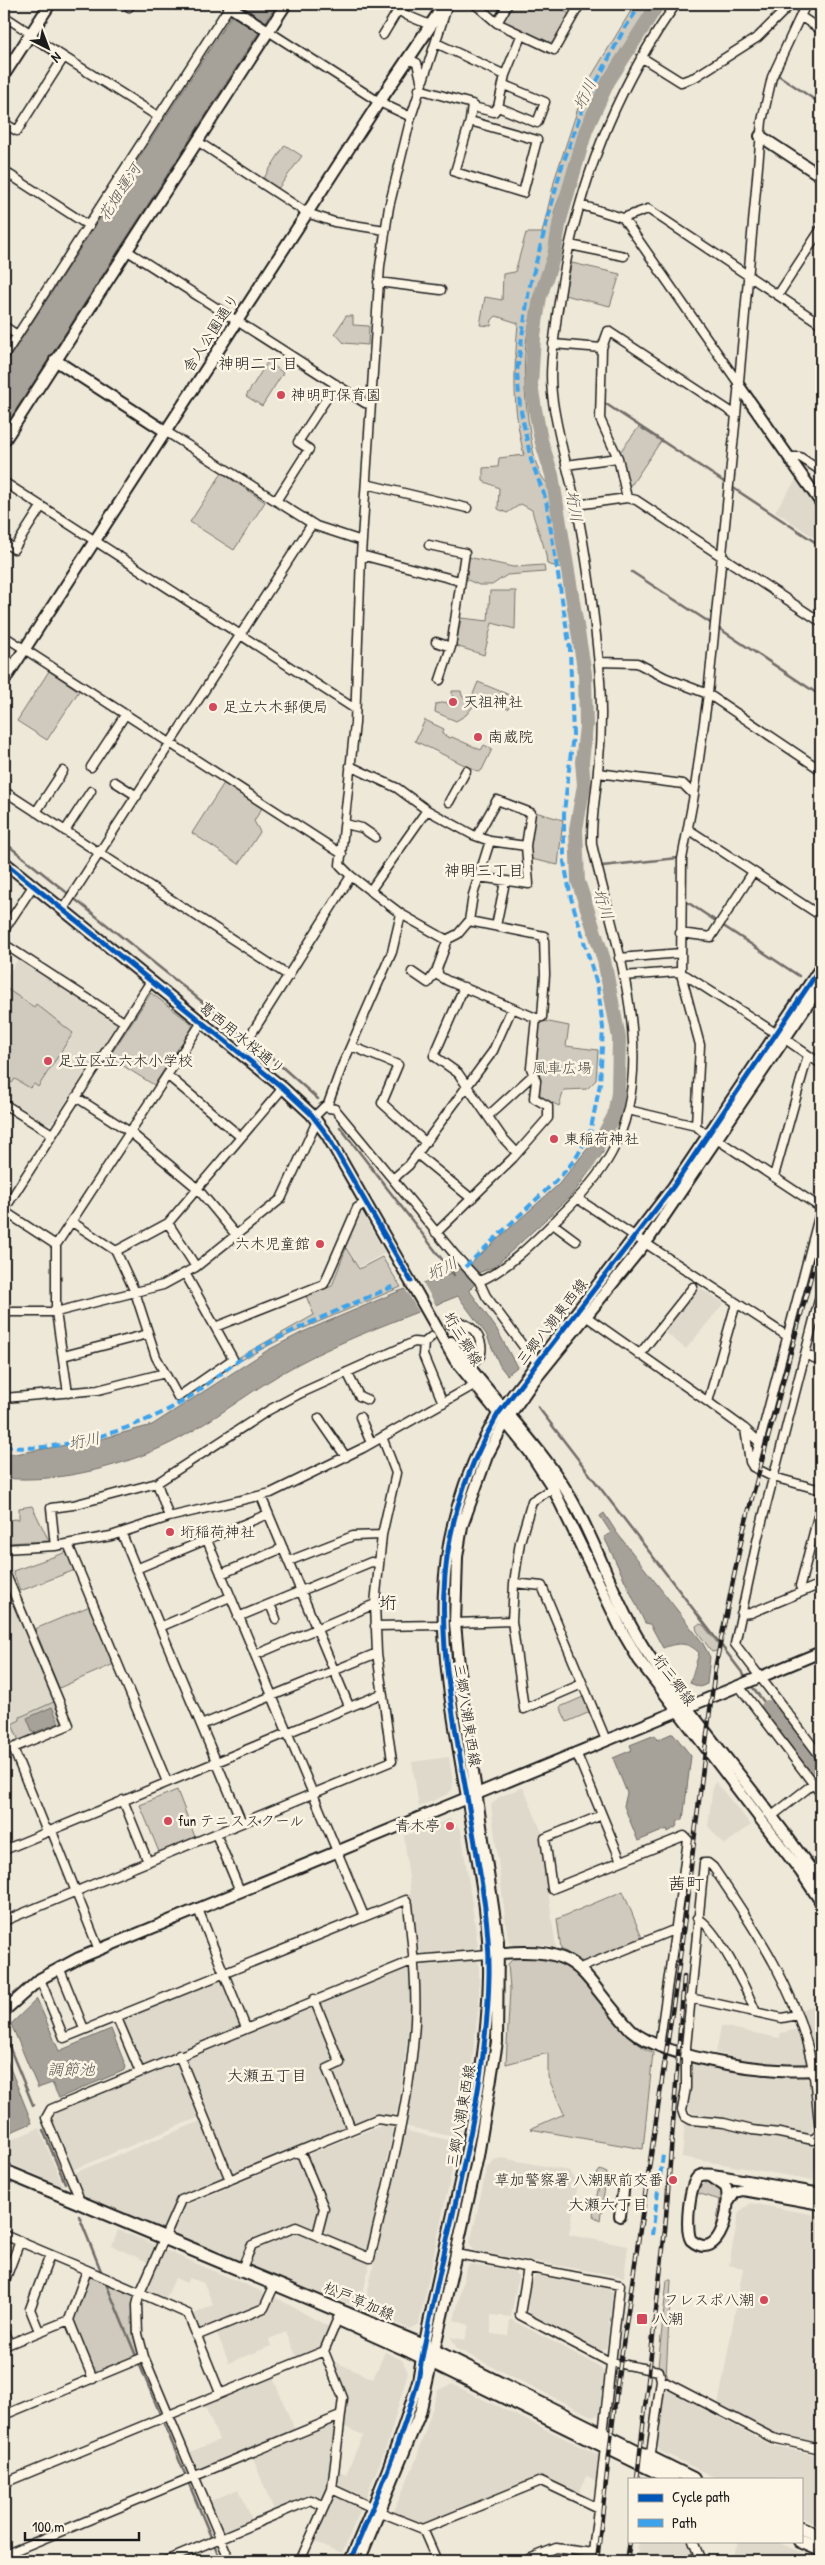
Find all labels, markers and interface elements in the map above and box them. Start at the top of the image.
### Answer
north arrow [22,22,72,72]
text: N [48,48,66,68]
water label: 垳川 [567,75,601,113]
water label: 花畑運河 [92,158,147,225]
street label: 舎人公園通り [177,289,244,376]
district label: 神明二丁目 [218,352,298,374]
place label: 神明町保育園 [291,384,381,405]
marker: 神明町保育園 [275,389,287,401]
water label: 垳川 [562,488,588,524]
place label: 天祖神社 [463,691,523,712]
place label: 足立六木郵便局 [223,696,328,717]
marker: 天祖神社 [447,696,459,708]
marker: 足立六木郵便局 [207,701,219,713]
place label: 南蔵院 [488,726,533,747]
marker: 南蔵院 [472,731,484,743]
district label: 神明三丁目 [444,859,524,881]
water label: 垳川 [589,885,619,923]
street label: 葛西用水桜通り [195,996,290,1079]
place label: 足立区立六木小学校 [58,1050,193,1071]
marker: 足立区立六木小学校 [42,1055,54,1067]
park label: 風車広場 [532,1057,592,1078]
place label: 東稲荷神社 [564,1128,639,1149]
marker: 東稲荷神社 [548,1133,560,1145]
place label: 六木児童館 [235,1233,310,1254]
marker: 六木児童館 [314,1238,326,1250]
water label: 垳川 [423,1251,461,1285]
street label: 三郷八潮東西線 [511,1274,592,1370]
street label: 垳三郷線 [439,1308,488,1370]
water label: 垳川 [66,1426,102,1454]
place label: 垳稲荷神社 [180,1521,255,1542]
marker: 垳稲荷神社 [164,1526,176,1538]
district label: 垳 [379,1590,397,1615]
street label: 垳三郷線 [648,1649,701,1710]
street label: 三郷八潮東西線 [449,1661,486,1768]
place label: fun テニススクール [178,1810,304,1831]
marker: fun テニススクール [162,1815,174,1827]
place label: 青木亭 [395,1815,440,1836]
marker: 青木亭 [444,1820,456,1832]
district label: 茜町 [668,1871,704,1896]
water label: 調節池 [47,2058,96,2080]
street label: 三郷八潮東西線 [441,2062,480,2169]
district label: 大瀬五丁目 [227,2064,307,2086]
place label: 草加警察署 八潮駅前交番 [495,2169,663,2190]
marker: 草加警察署 八潮駅前交番 [667,2174,679,2186]
district label: 大瀬六丁目 [568,2193,648,2215]
street label: 松戸草加線 [321,2276,398,2325]
place label: フレスポ八潮 [664,2289,754,2310]
marker: フレスポ八潮 [758,2294,770,2306]
place label: 八潮 [653,2308,683,2329]
marker: 八潮 [635,2312,649,2326]
legend [628,2478,802,2542]
text: Cycle path [672,2486,730,2507]
scale bar [25,2510,139,2542]
text: Path [672,2512,697,2533]
text: 100 m [32,2516,65,2537]

